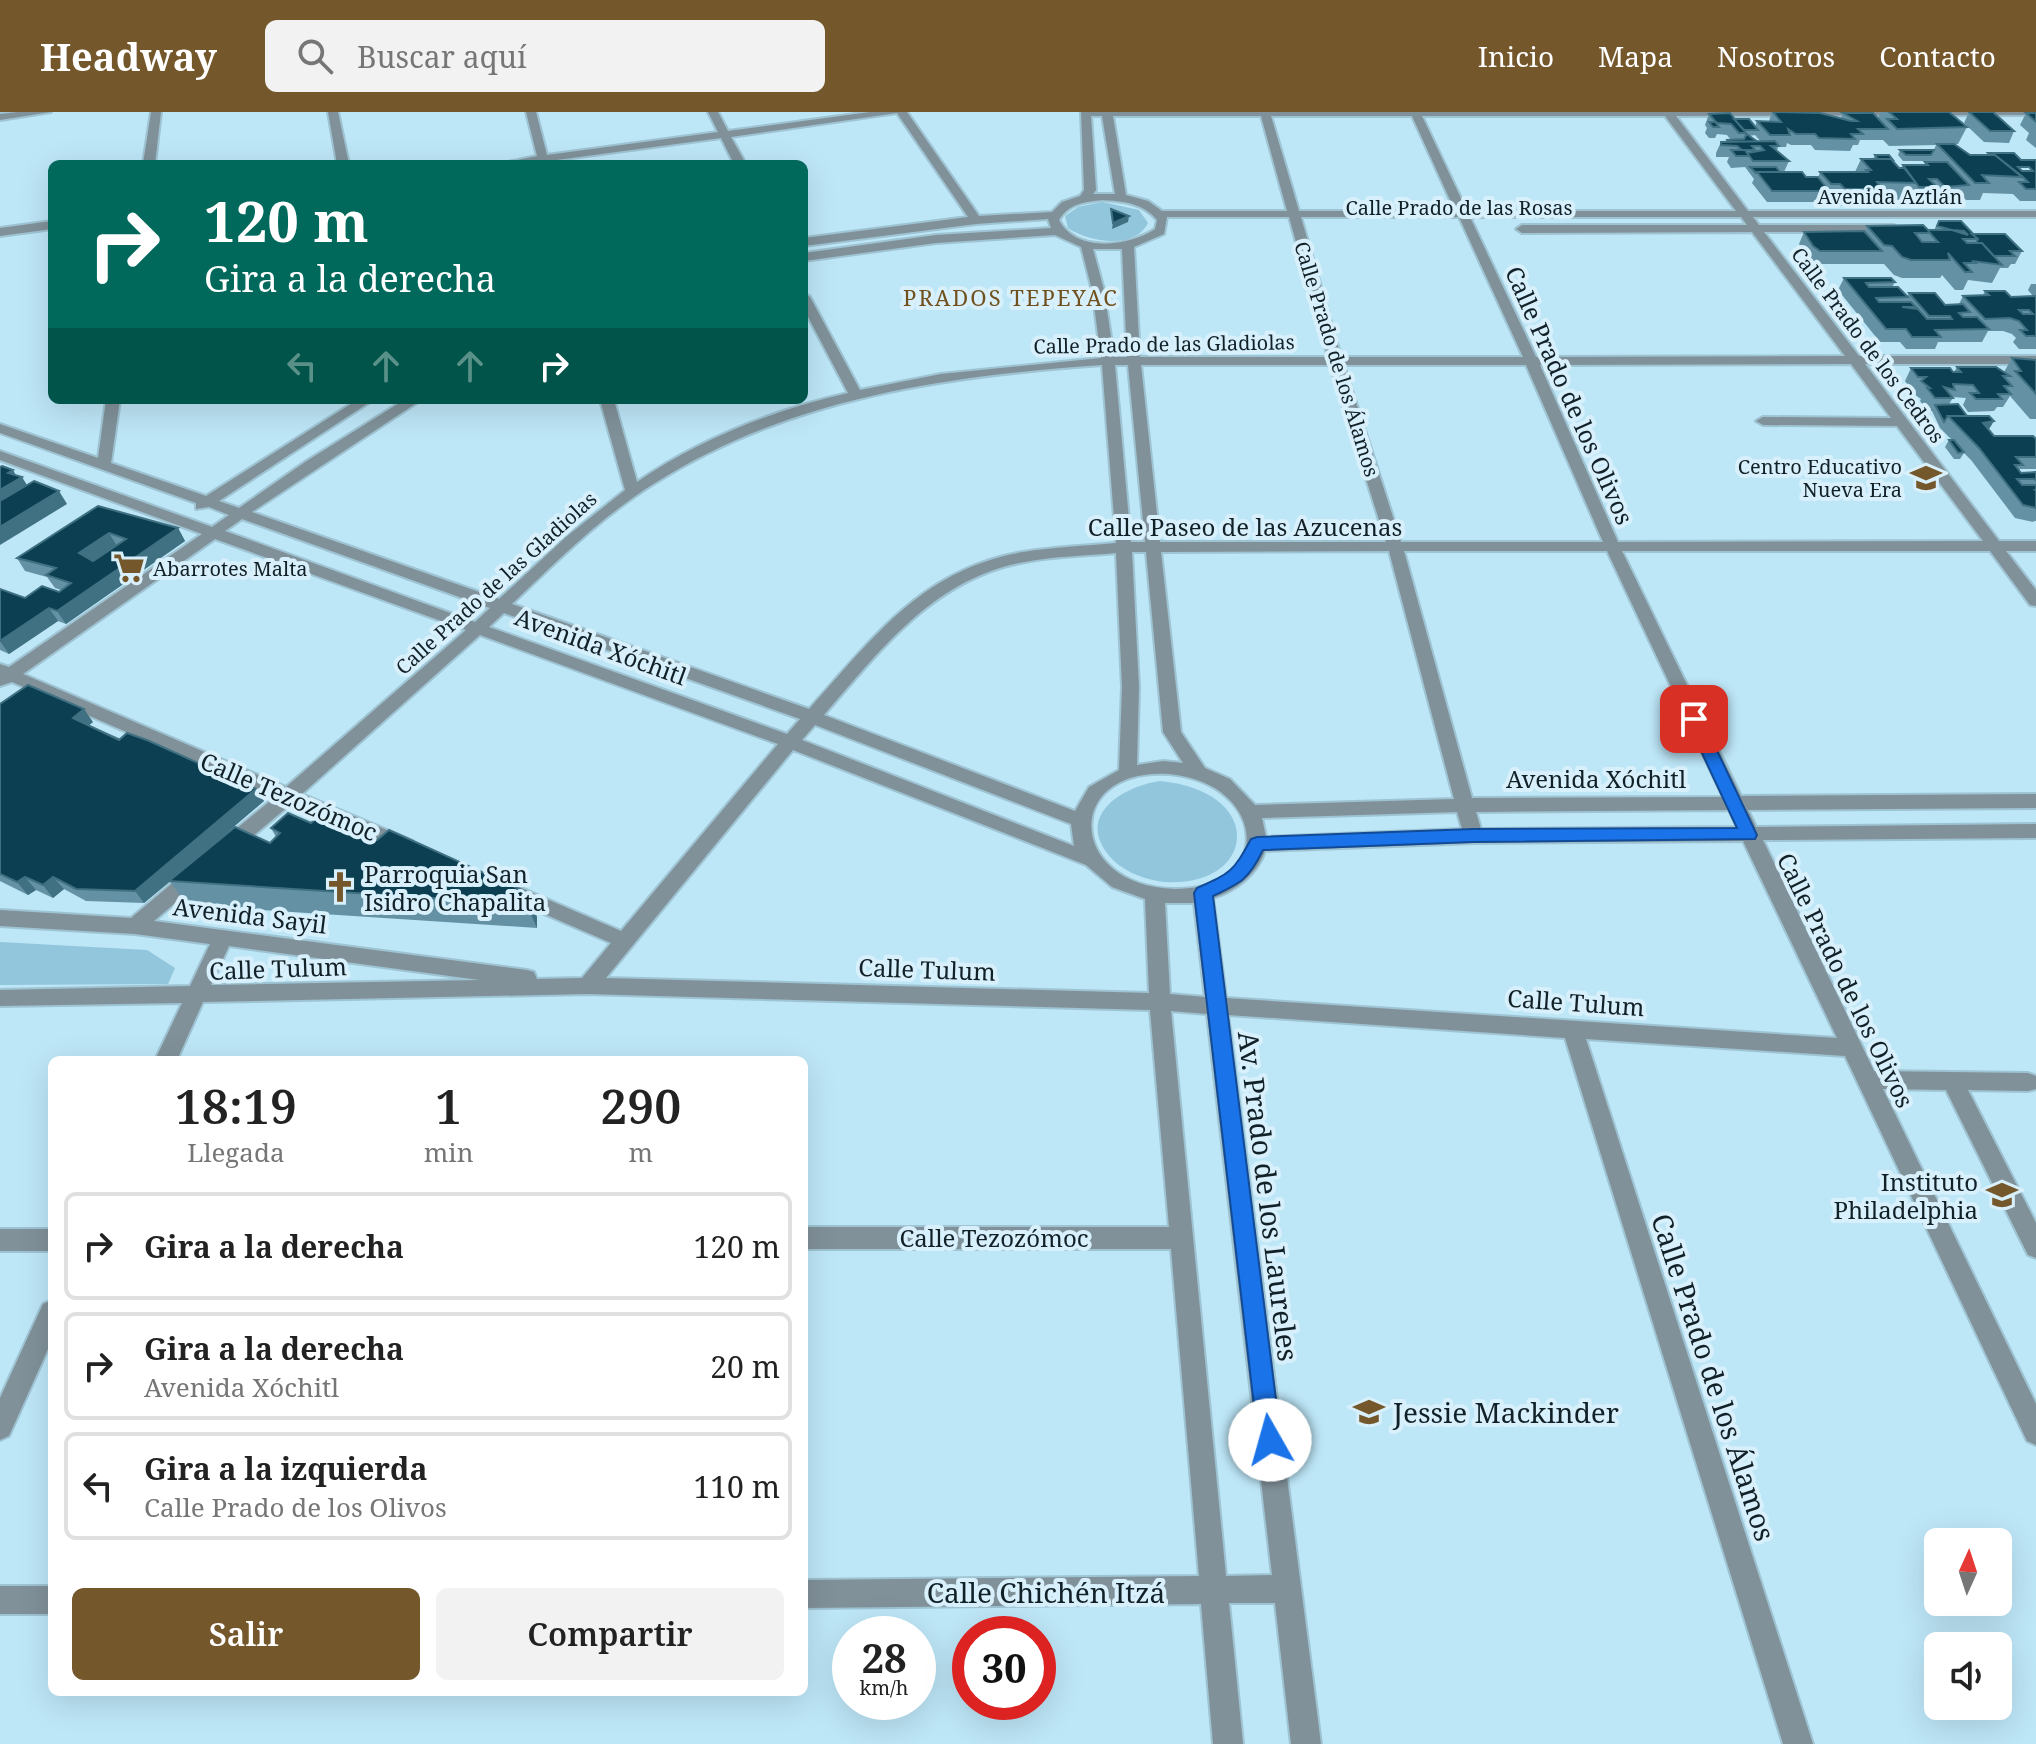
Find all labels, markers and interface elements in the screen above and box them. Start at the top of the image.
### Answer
search box [265,20,825,92]
text: Headway [40,30,217,82]
icon: search [293,34,337,78]
text: Buscar aquí [357,36,527,77]
text: Inicio [1478,37,1554,75]
text: Mapa [1598,37,1673,75]
text: Nosotros [1717,37,1835,75]
text: Contacto [1879,37,1996,75]
text: 120 m [204,182,369,258]
street label: Avenida Aztlán [1818,183,1963,210]
icon: right [72,192,176,296]
street label: Calle Prado de las Rosas [1345,194,1573,221]
street label: Calle Prado de los Álamos [1288,238,1386,480]
street label: Calle Prado de los Cedros [1785,242,1951,448]
text: Gira a la derecha [204,254,496,303]
street label: Calle Prado de los Olivos [1498,261,1642,529]
district label: PRADOS TEPEYAC [903,282,1119,312]
street label: Calle Prado de las Gladiolas [1033,328,1295,360]
icon: left [280,344,324,388]
icon: ahead [364,344,408,388]
icon: ahead [448,344,492,388]
icon: right [532,344,576,388]
place label: Centro Educativo Nueva Era [1738,453,1902,503]
school or university icon: Centro Educativo Nueva Era [1909,461,1943,495]
street label: Calle Prado de las Gladiolas [390,485,602,681]
street label: Calle Paseo de las Azucenas [1088,510,1402,543]
supermarket icon: Abarrotes Malta [112,551,146,585]
place label: Abarrotes Malta [153,555,308,582]
street label: Avenida Xóchitl [511,600,692,693]
pin [1660,685,1728,753]
icon: arrive [1672,697,1716,741]
street label: Calle Tezozómoc [196,744,382,848]
street label: Avenida Xóchitl [1506,762,1687,795]
street label: Calle Prado de los Olivos [1770,847,1922,1113]
place label: Parroquia San Isidro Chapalita [364,857,546,918]
church icon: Parroquia San Isidro Chapalita [323,870,357,904]
street label: Avenida Sayil [171,889,329,941]
street label: Calle Tulum [209,949,348,987]
street label: Calle Tulum [858,950,997,988]
street label: Calle Tulum [1506,981,1646,1023]
street label: Av. Prado de los Laureles [1230,1029,1308,1363]
text: 18:19 [175,1073,297,1138]
text: 1 [435,1073,462,1138]
text: 290 [600,1073,681,1138]
text: Llegada [187,1134,285,1170]
text: min [424,1134,473,1170]
text: m [628,1134,653,1170]
place label: Instituto Philadelphia [1833,1165,1978,1226]
school or university icon: Instituto Philadelphia [1985,1178,2019,1212]
street label: Calle Prado de los Álamos [1643,1208,1785,1546]
street label: Calle Tezozómoc [899,1221,1089,1254]
icon: right [76,1224,120,1268]
text: Gira a la derecha [144,1226,404,1267]
text: 120 m [694,1226,780,1267]
text: Gira a la derecha [144,1328,404,1369]
icon: right [76,1344,120,1388]
text: 20 m [710,1346,780,1387]
text: Avenida Xóchitl [144,1369,339,1405]
place label: Jessie Mackinder [1392,1393,1619,1431]
school or university icon: Jessie Mackinder [1352,1395,1386,1429]
position arrow [1228,1398,1312,1482]
text: Gira a la izquierda [144,1448,427,1489]
icon: left [76,1464,120,1508]
text: 110 m [694,1466,780,1507]
text: Calle Prado de los Olivos [144,1489,447,1525]
north arrow [1924,1528,2012,1616]
map controls [1924,1528,2012,1720]
street label: Calle Chichén Itzá [927,1573,1165,1611]
button: Salir [72,1588,420,1680]
button: Compartir [436,1588,784,1680]
speed limit sign: 30 [952,1616,1056,1720]
text: 28 [861,1630,907,1685]
button: sound [1924,1632,2012,1720]
text: km/h [859,1674,909,1701]

